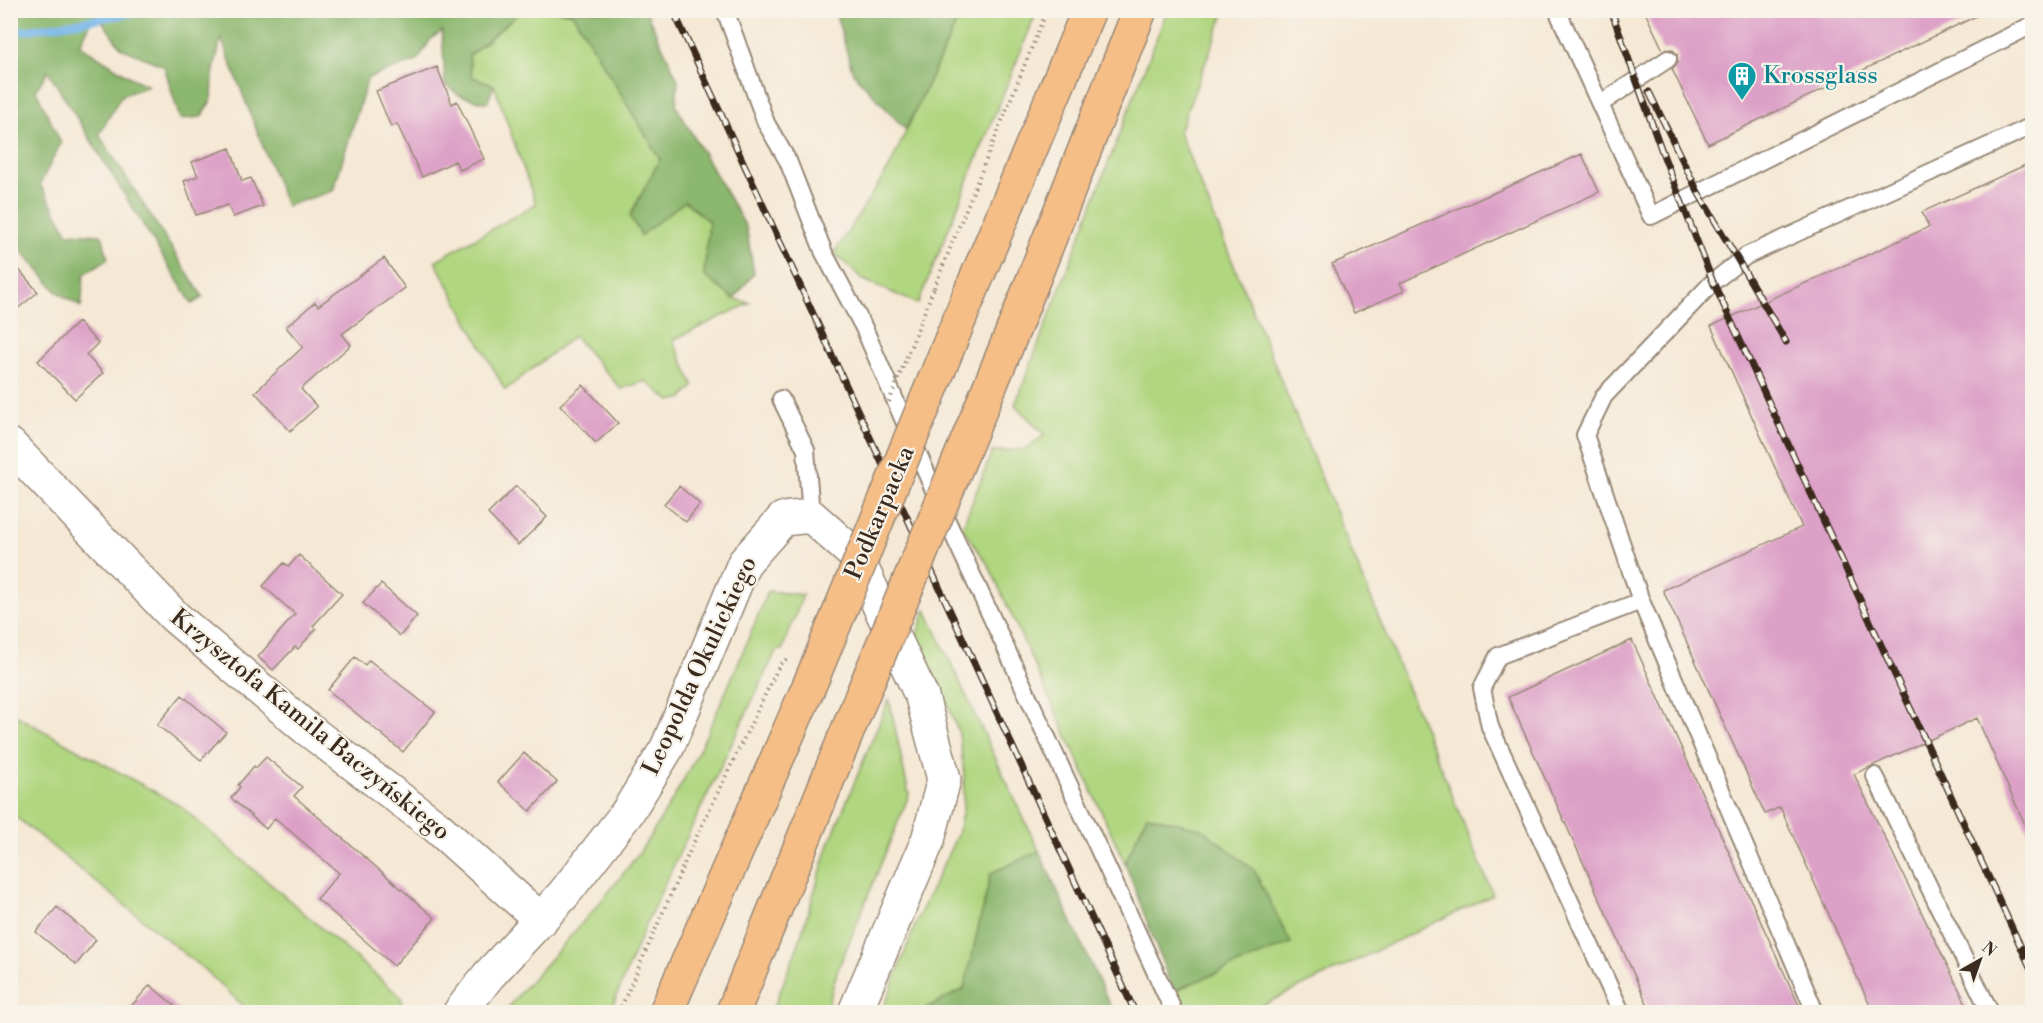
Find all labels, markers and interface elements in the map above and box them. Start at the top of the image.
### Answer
building icon: Krossglass [1726,60,1758,102]
place label: Krossglass [1763,61,1878,91]
street label: Podkarpacka [838,441,922,584]
street label: Leopolda Okulickiego [636,552,764,780]
street label: Krzysztofa Kamila Baczyńskiego [164,603,456,847]
north arrow [1950,930,2010,990]
text: N [1978,938,2001,961]

